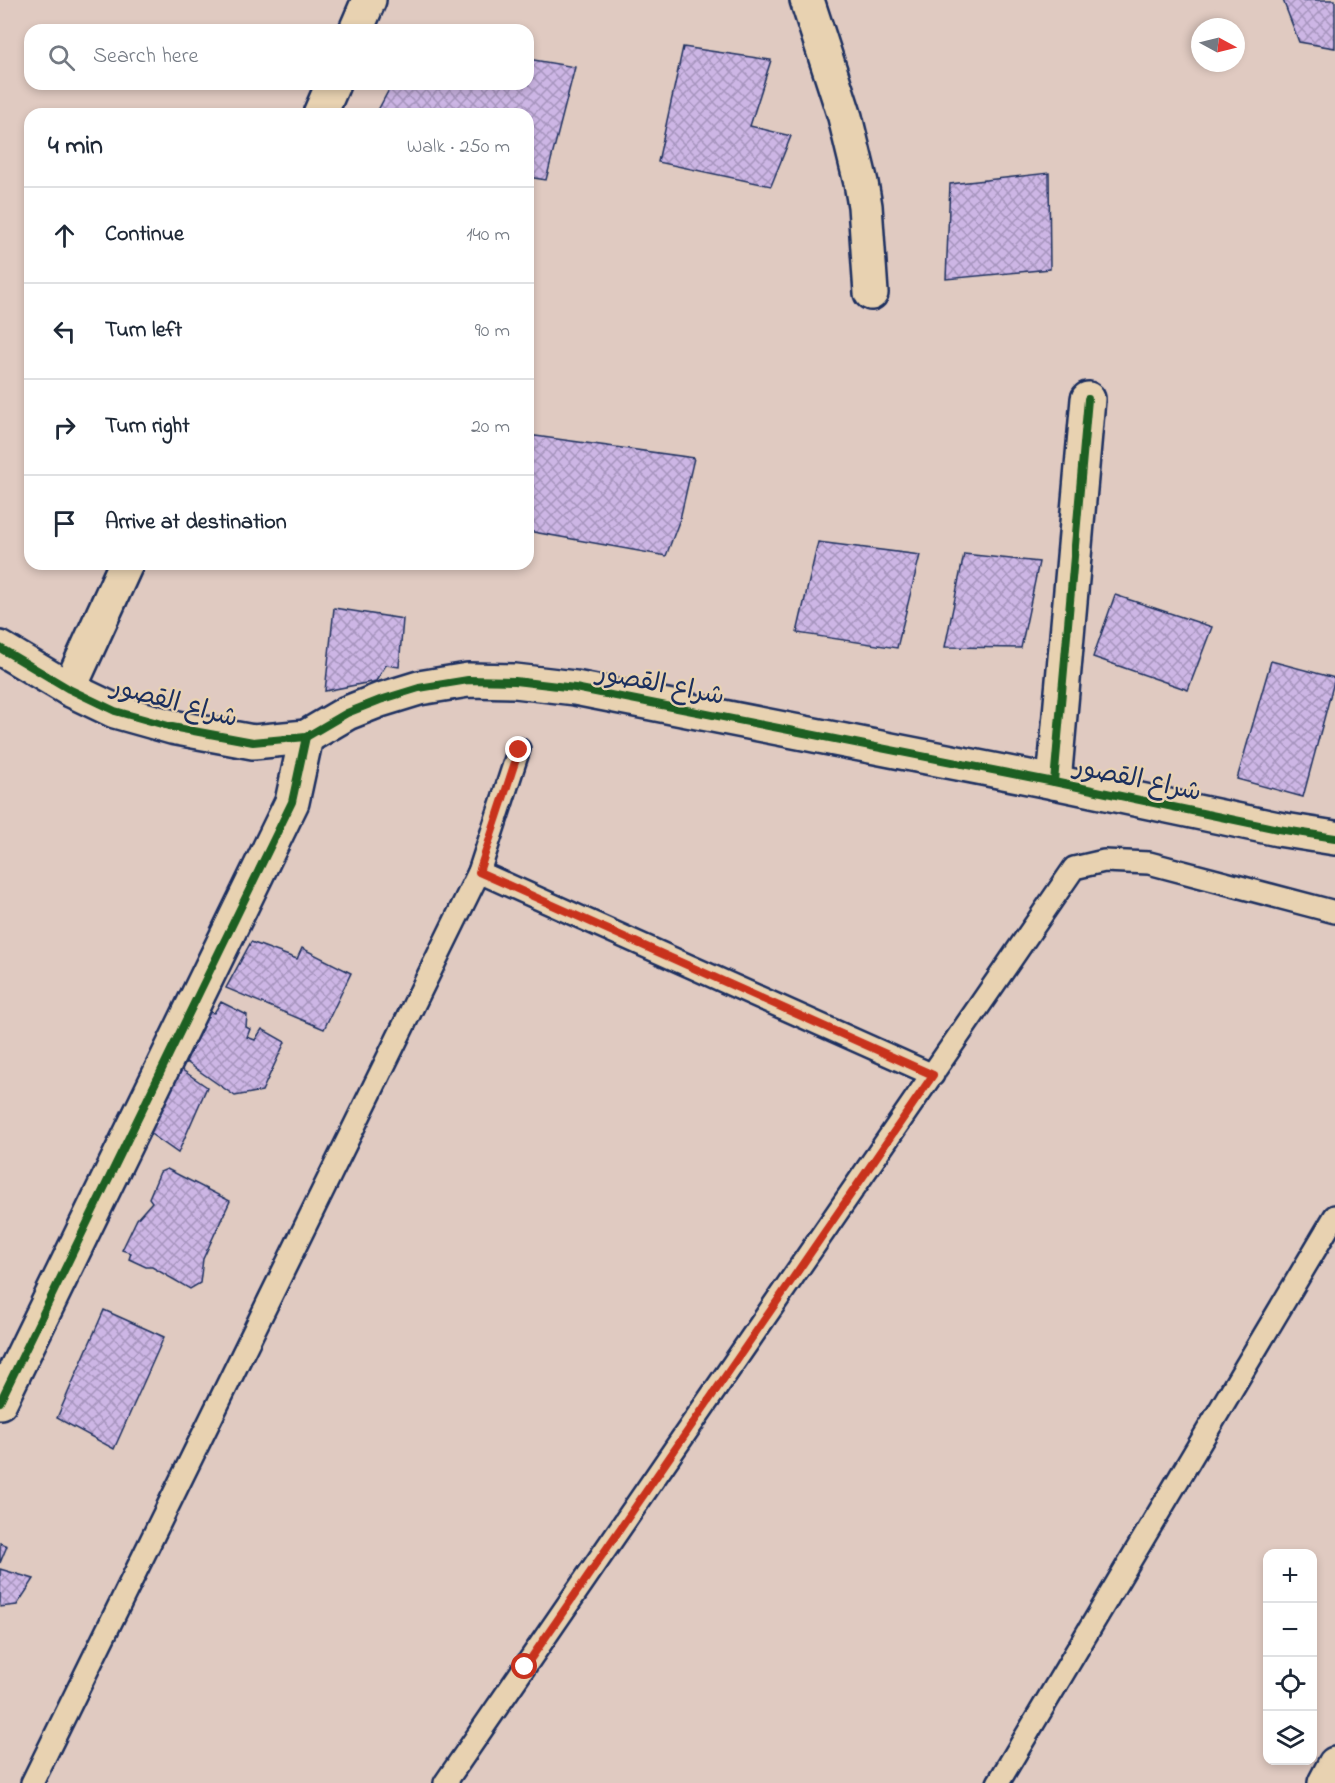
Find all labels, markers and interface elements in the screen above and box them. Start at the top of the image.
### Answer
north arrow [1191,18,1245,72]
search box [24,24,534,90]
icon: search [45,41,78,74]
text: Search here [93,41,198,73]
text: 4 min [48,128,103,166]
text: Walk · 250 m [407,133,510,162]
icon: ahead [48,219,81,252]
text: Continue [105,219,184,251]
text: 140 m [466,221,510,250]
icon: left [48,315,81,348]
text: Turn left [105,315,182,347]
text: 90 m [475,317,510,346]
icon: right [48,411,81,444]
text: Turn right [105,411,190,443]
text: 20 m [471,413,510,442]
icon: arrive [48,507,81,540]
text: Arrive at destination [105,507,287,539]
street label: شراع القصور [591,655,728,717]
street label: شراع القصور [105,668,242,739]
route end [505,736,531,762]
street label: شراع القصور [1068,748,1205,813]
map controls [1263,1549,1317,1765]
button: + [1263,1549,1317,1603]
button: − [1263,1603,1317,1657]
route start [511,1653,537,1679]
button: locate [1263,1657,1317,1711]
button: layers [1263,1711,1317,1765]

